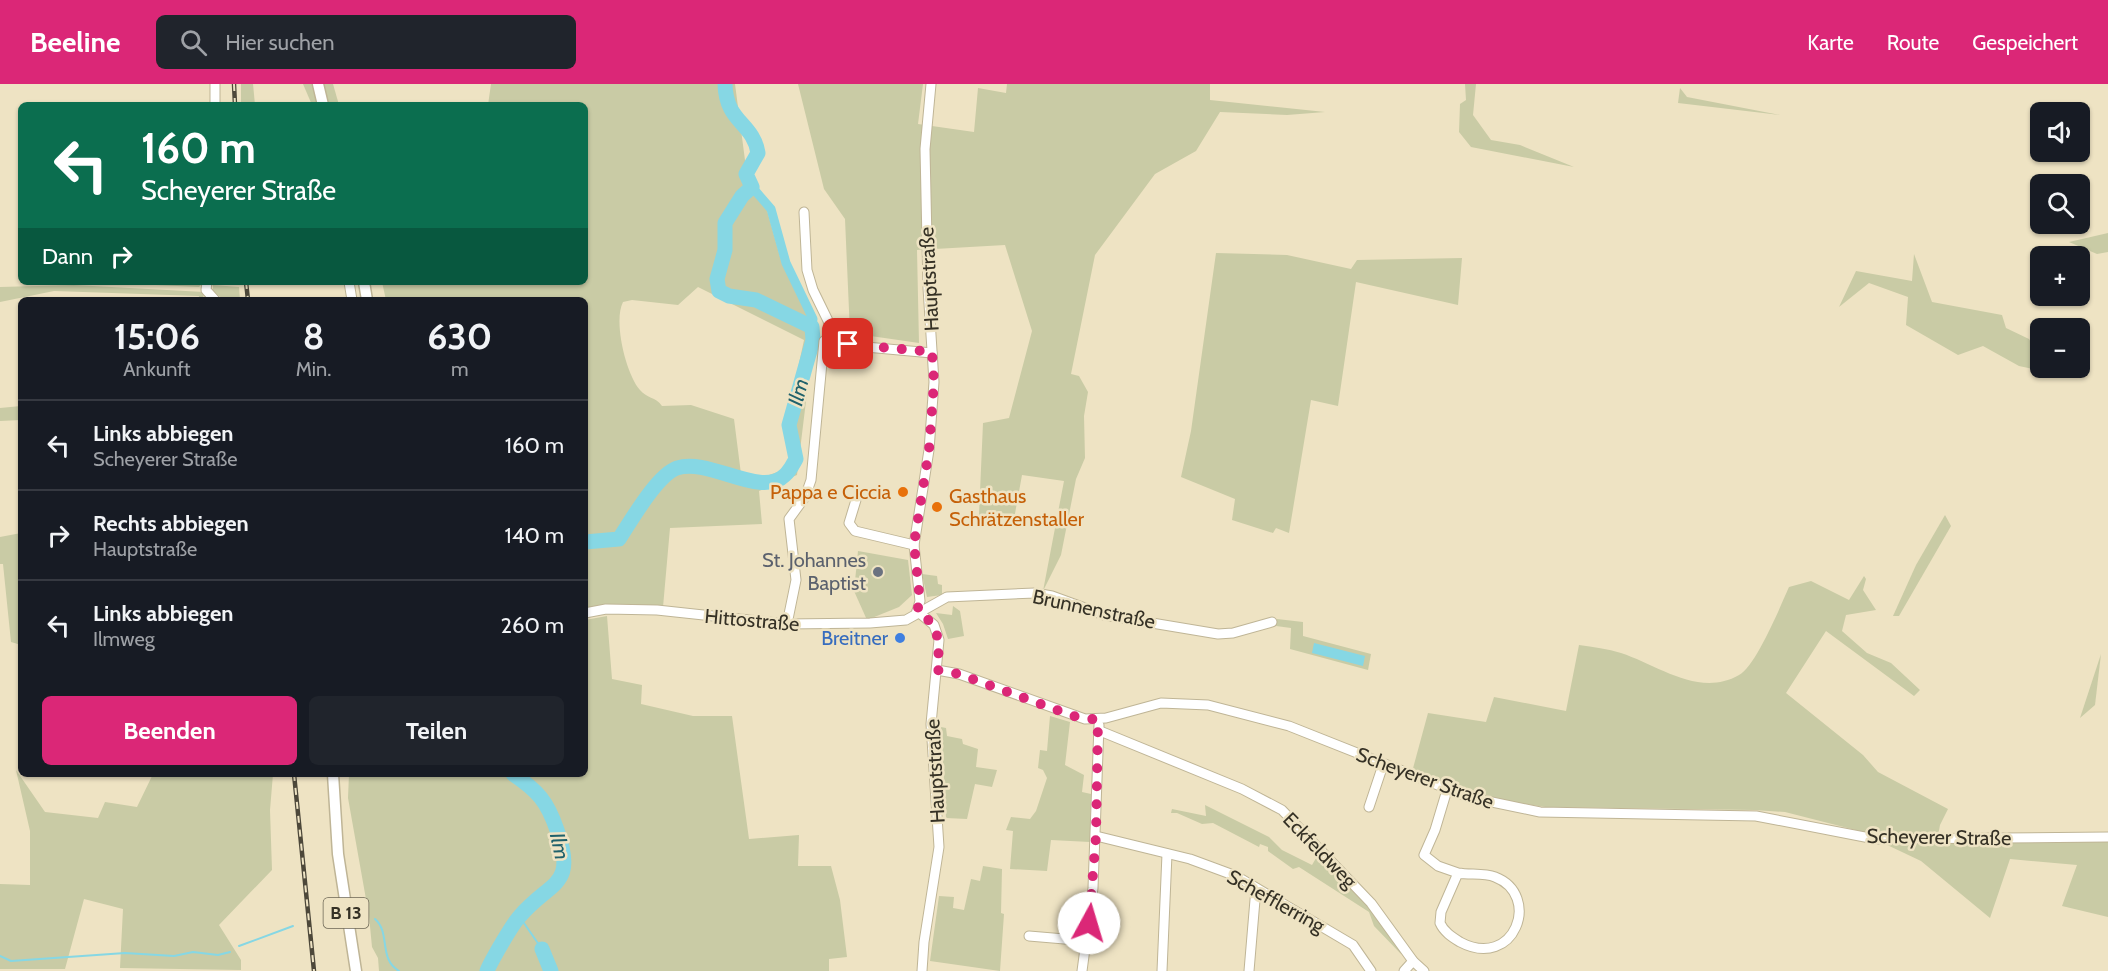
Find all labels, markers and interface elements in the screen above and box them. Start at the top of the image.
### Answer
search box [156,15,576,69]
text: Beeline [30,25,120,59]
icon: search [177,26,210,59]
text: Hier suchen [225,29,335,56]
text: Karte [1807,30,1854,55]
text: Route [1887,30,1939,55]
text: Gespeichert [1972,30,2078,55]
map controls [2030,102,2090,378]
button: sound [2030,102,2090,162]
text: 160 m [141,122,256,174]
icon: left [42,126,120,204]
text: Scheyerer Straße [141,174,336,207]
button: search [2030,174,2090,234]
street label: Hauptstraße [914,226,944,332]
icon: right [105,240,138,273]
text: Dann [42,243,93,270]
button: + [2030,246,2090,306]
text: 15:06 [114,314,200,358]
text: 8 [303,314,324,358]
text: 630 [427,314,492,358]
pin [822,318,873,369]
button: − [2030,318,2090,378]
icon: arrive [831,327,864,360]
text: Ankunft [123,357,191,381]
text: Min. [296,357,331,381]
text: m [451,357,468,381]
water label: Ilm [782,376,814,408]
text: Links abbiegen [93,420,233,447]
icon: left [42,429,75,462]
text: 160 m [505,432,564,459]
text: Scheyerer Straße [93,447,238,471]
place label: Pappa e Ciccia [770,480,891,504]
place label: Gasthaus Schrätzenstaller [949,484,1085,531]
marker: Pappa e Ciccia [896,485,910,499]
marker: Gasthaus Schrätzenstaller [930,500,944,514]
text: Rechts abbiegen [93,510,249,537]
icon: right [42,519,75,552]
text: 140 m [505,522,564,549]
text: Hauptstraße [93,537,197,561]
place label: St. Johannes Baptist [762,548,866,595]
marker: St. Johannes Baptist [871,565,885,579]
street label: Brunnenstraße [1030,584,1158,634]
text: Links abbiegen [93,600,233,627]
street label: Hittostraße [704,604,800,636]
icon: left [42,609,75,642]
text: 260 m [500,612,564,639]
place label: Breitner [821,626,889,650]
text: Ilmweg [93,627,155,651]
marker: Breitner [893,631,907,645]
button: Beenden [42,696,297,765]
button: Teilen [309,696,564,765]
street label: Hauptstraße [920,718,950,824]
street label: Scheyerer Straße [1353,742,1497,814]
street label: Eckfeldweg [1278,807,1363,894]
street label: Scheyerer Straße [1867,824,2011,850]
water label: Ilm [545,830,575,862]
street label: Schefflerring [1223,864,1330,938]
position arrow [1057,891,1121,955]
road number: B 13 [324,898,368,928]

